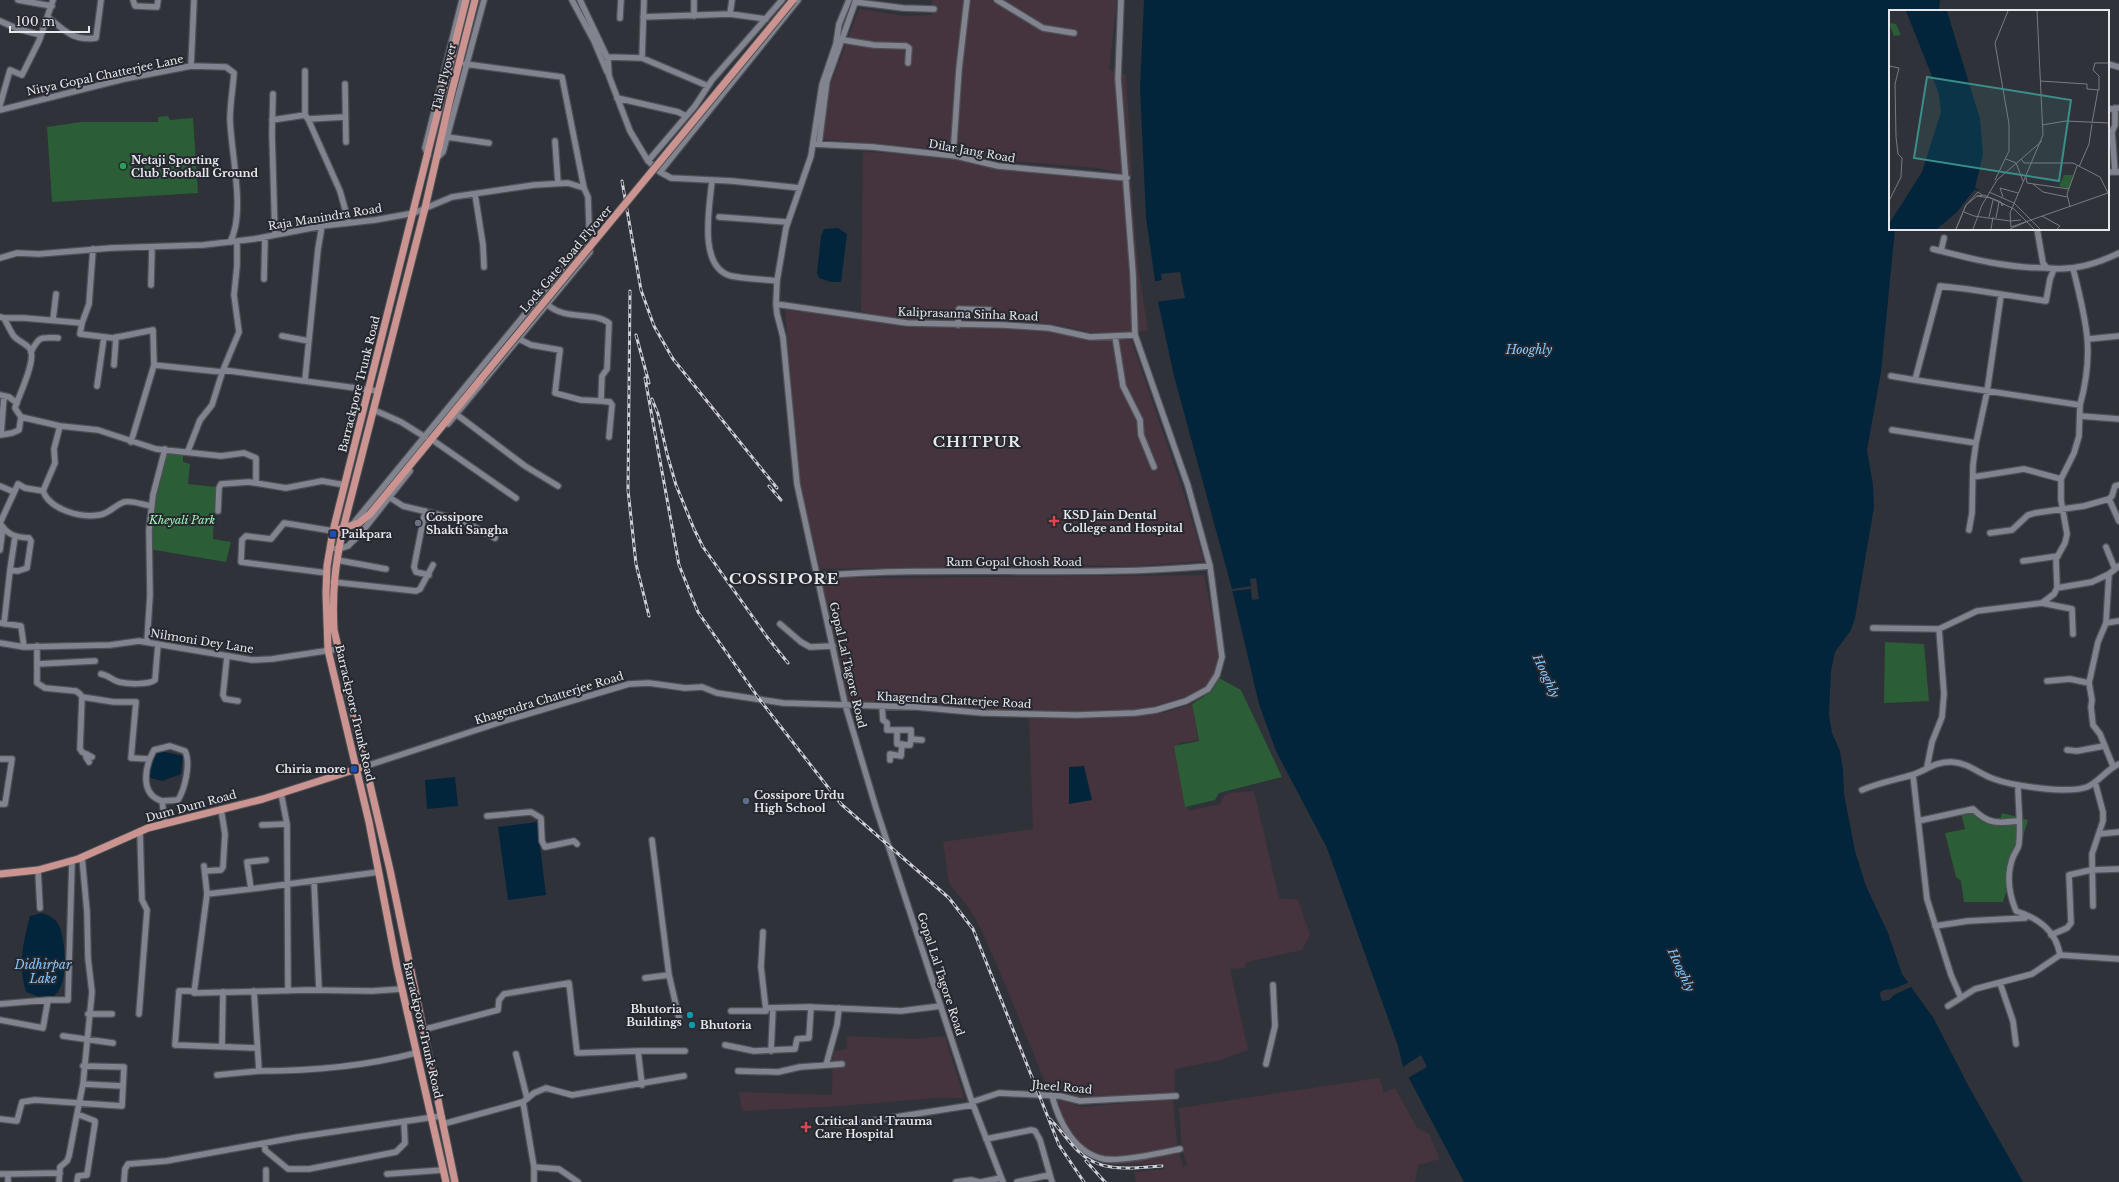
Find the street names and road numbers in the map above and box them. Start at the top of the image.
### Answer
street label: Tala Flyover [429,41,459,112]
street label: Nitya Gopal Chatterjee Lane [25,51,185,99]
street label: Dilar Jang Road [928,136,1017,166]
street label: Raja Manindra Road [267,201,384,233]
street label: Lock Gate Road Flyover [517,202,615,315]
street label: Kaliprasanna Sinha Road [898,305,1039,323]
street label: Barrackpore Trunk Road [335,314,383,454]
street label: Ram Gopal Ghosh Road [946,555,1083,569]
street label: Gopal Lal Tagore Road [827,601,869,730]
street label: Nilmoni Dey Lane [149,626,255,656]
street label: Barrackpore Trunk Road [332,643,378,783]
street label: Khagendra Chatterjee Road [473,668,626,727]
street label: Khagendra Chatterjee Road [876,689,1032,711]
street label: Dum Dum Road [144,787,238,825]
street label: Gopal Lal Tagore Road [914,911,968,1038]
street label: Barrackpore Trunk Road [400,960,446,1100]
street label: Jheel Road [1029,1077,1093,1097]

